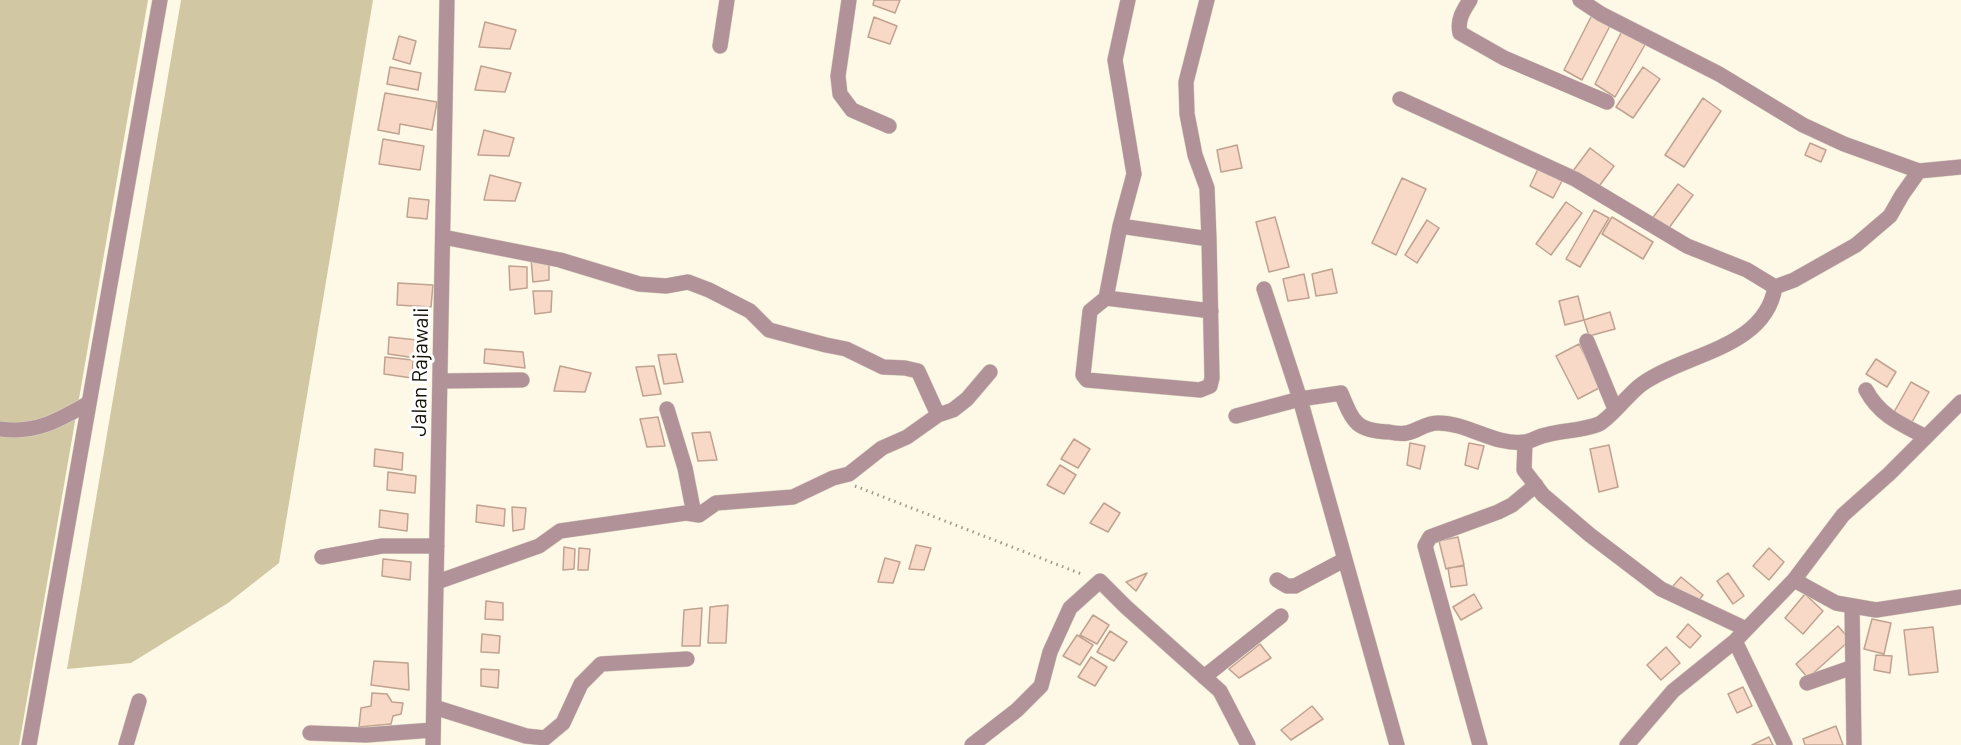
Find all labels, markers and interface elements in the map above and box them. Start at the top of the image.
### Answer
street label: Jalan Rajawali [406,307,434,437]

